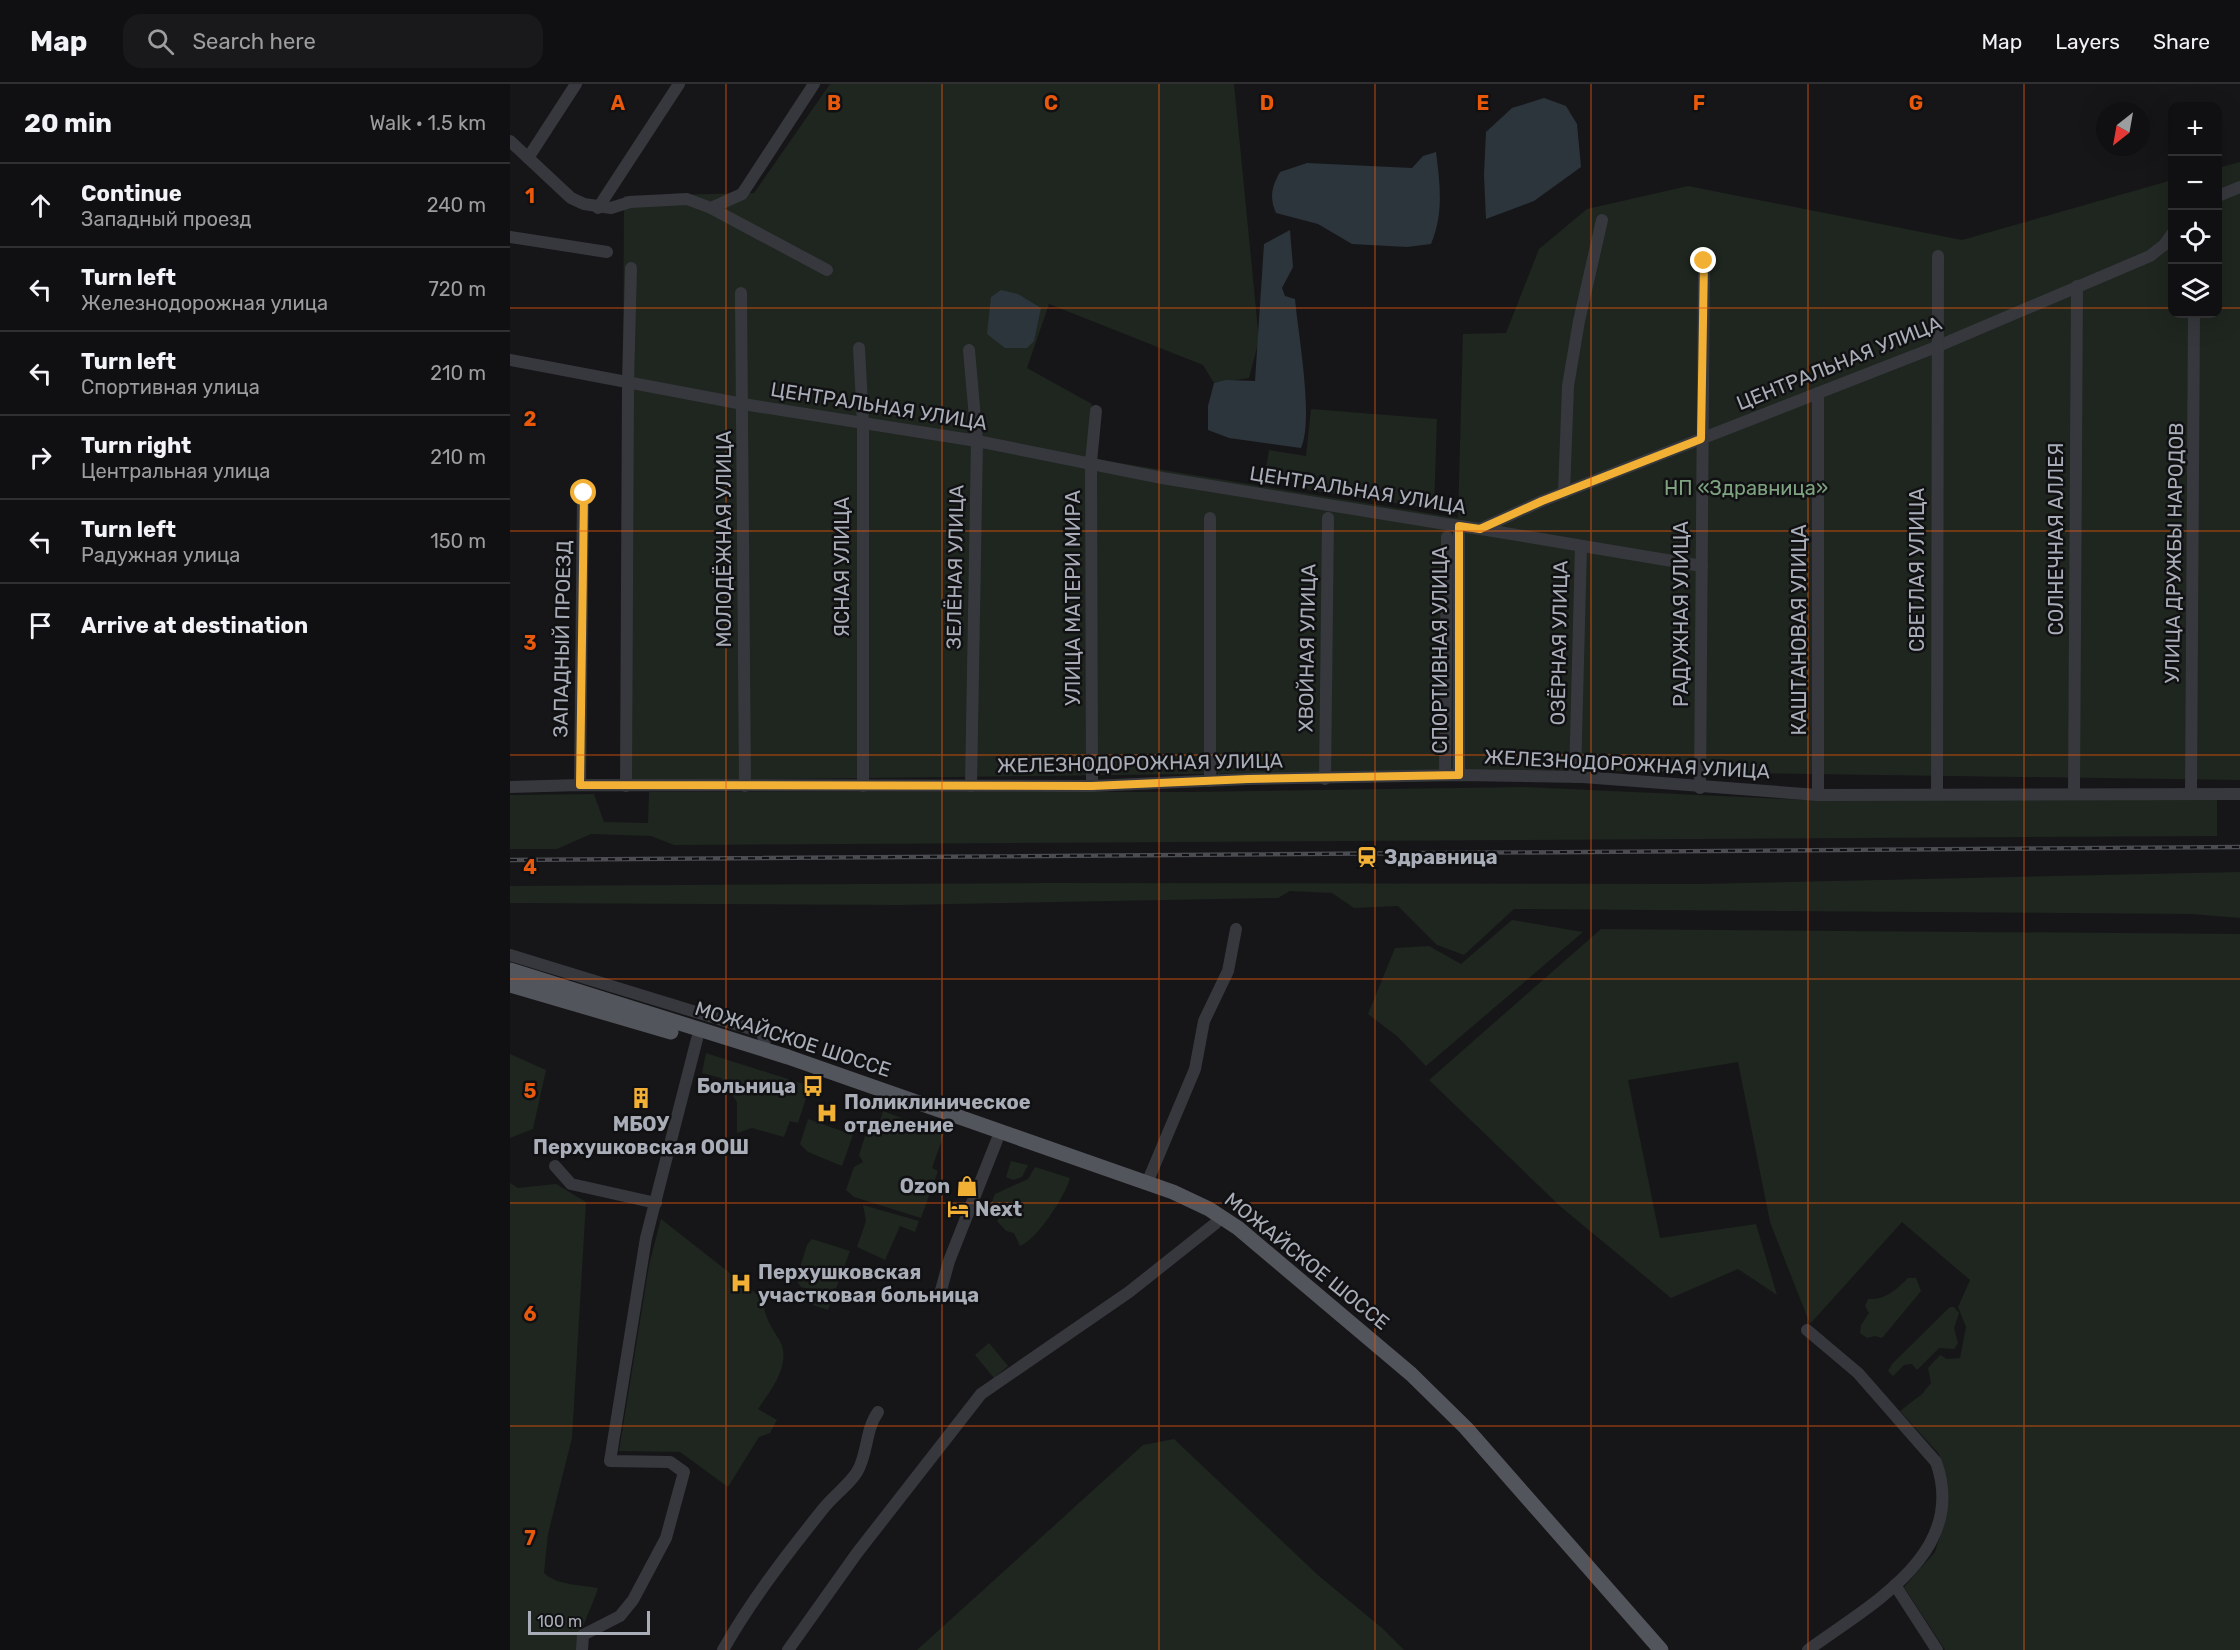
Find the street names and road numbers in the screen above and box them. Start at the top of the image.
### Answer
street label: ЦЕНТРАЛЬНАЯ УЛИЦА [1733,311,1945,415]
street label: ЦЕНТРАЛЬНАЯ УЛИЦА [769,377,989,435]
street label: УЛИЦА ДРУЖБЫ НАРОДОВ [2160,422,2188,684]
street label: МОЛОДЁЖНАЯ УЛИЦА [712,431,736,647]
street label: СОЛНЕЧНАЯ АЛЛЕЯ [2044,443,2068,635]
street label: ЦЕНТРАЛЬНАЯ УЛИЦА [1248,461,1468,519]
street label: ЗЕЛЁНАЯ УЛИЦА [942,484,968,650]
street label: СВЕТЛАЯ УЛИЦА [1905,488,1929,652]
street label: УЛИЦА МАТЕРИ МИРА [1061,490,1085,706]
street label: ЯСНАЯ УЛИЦА [830,497,854,637]
street label: РАДУЖНАЯ УЛИЦА [1669,521,1693,707]
street label: КАШТАНОВАЯ УЛИЦА [1787,524,1811,736]
street label: ЗАПАДНЫЙ ПРОЕЗД [548,540,576,738]
street label: СПОРТИВНАЯ УЛИЦА [1428,546,1452,754]
street label: ОЗЁРНАЯ УЛИЦА [1546,560,1572,726]
street label: ХВОЙНАЯ УЛИЦА [1294,564,1320,732]
street label: ЖЕЛЕЗНОДОРОЖНАЯ УЛИЦА [1483,745,1771,783]
street label: ЖЕЛЕЗНОДОРОЖНАЯ УЛИЦА [997,749,1283,777]
street label: МОЖАЙСКОЕ ШОССЕ [692,996,894,1082]
street label: МОЖАЙСКОЕ ШОССЕ [1220,1187,1394,1335]

